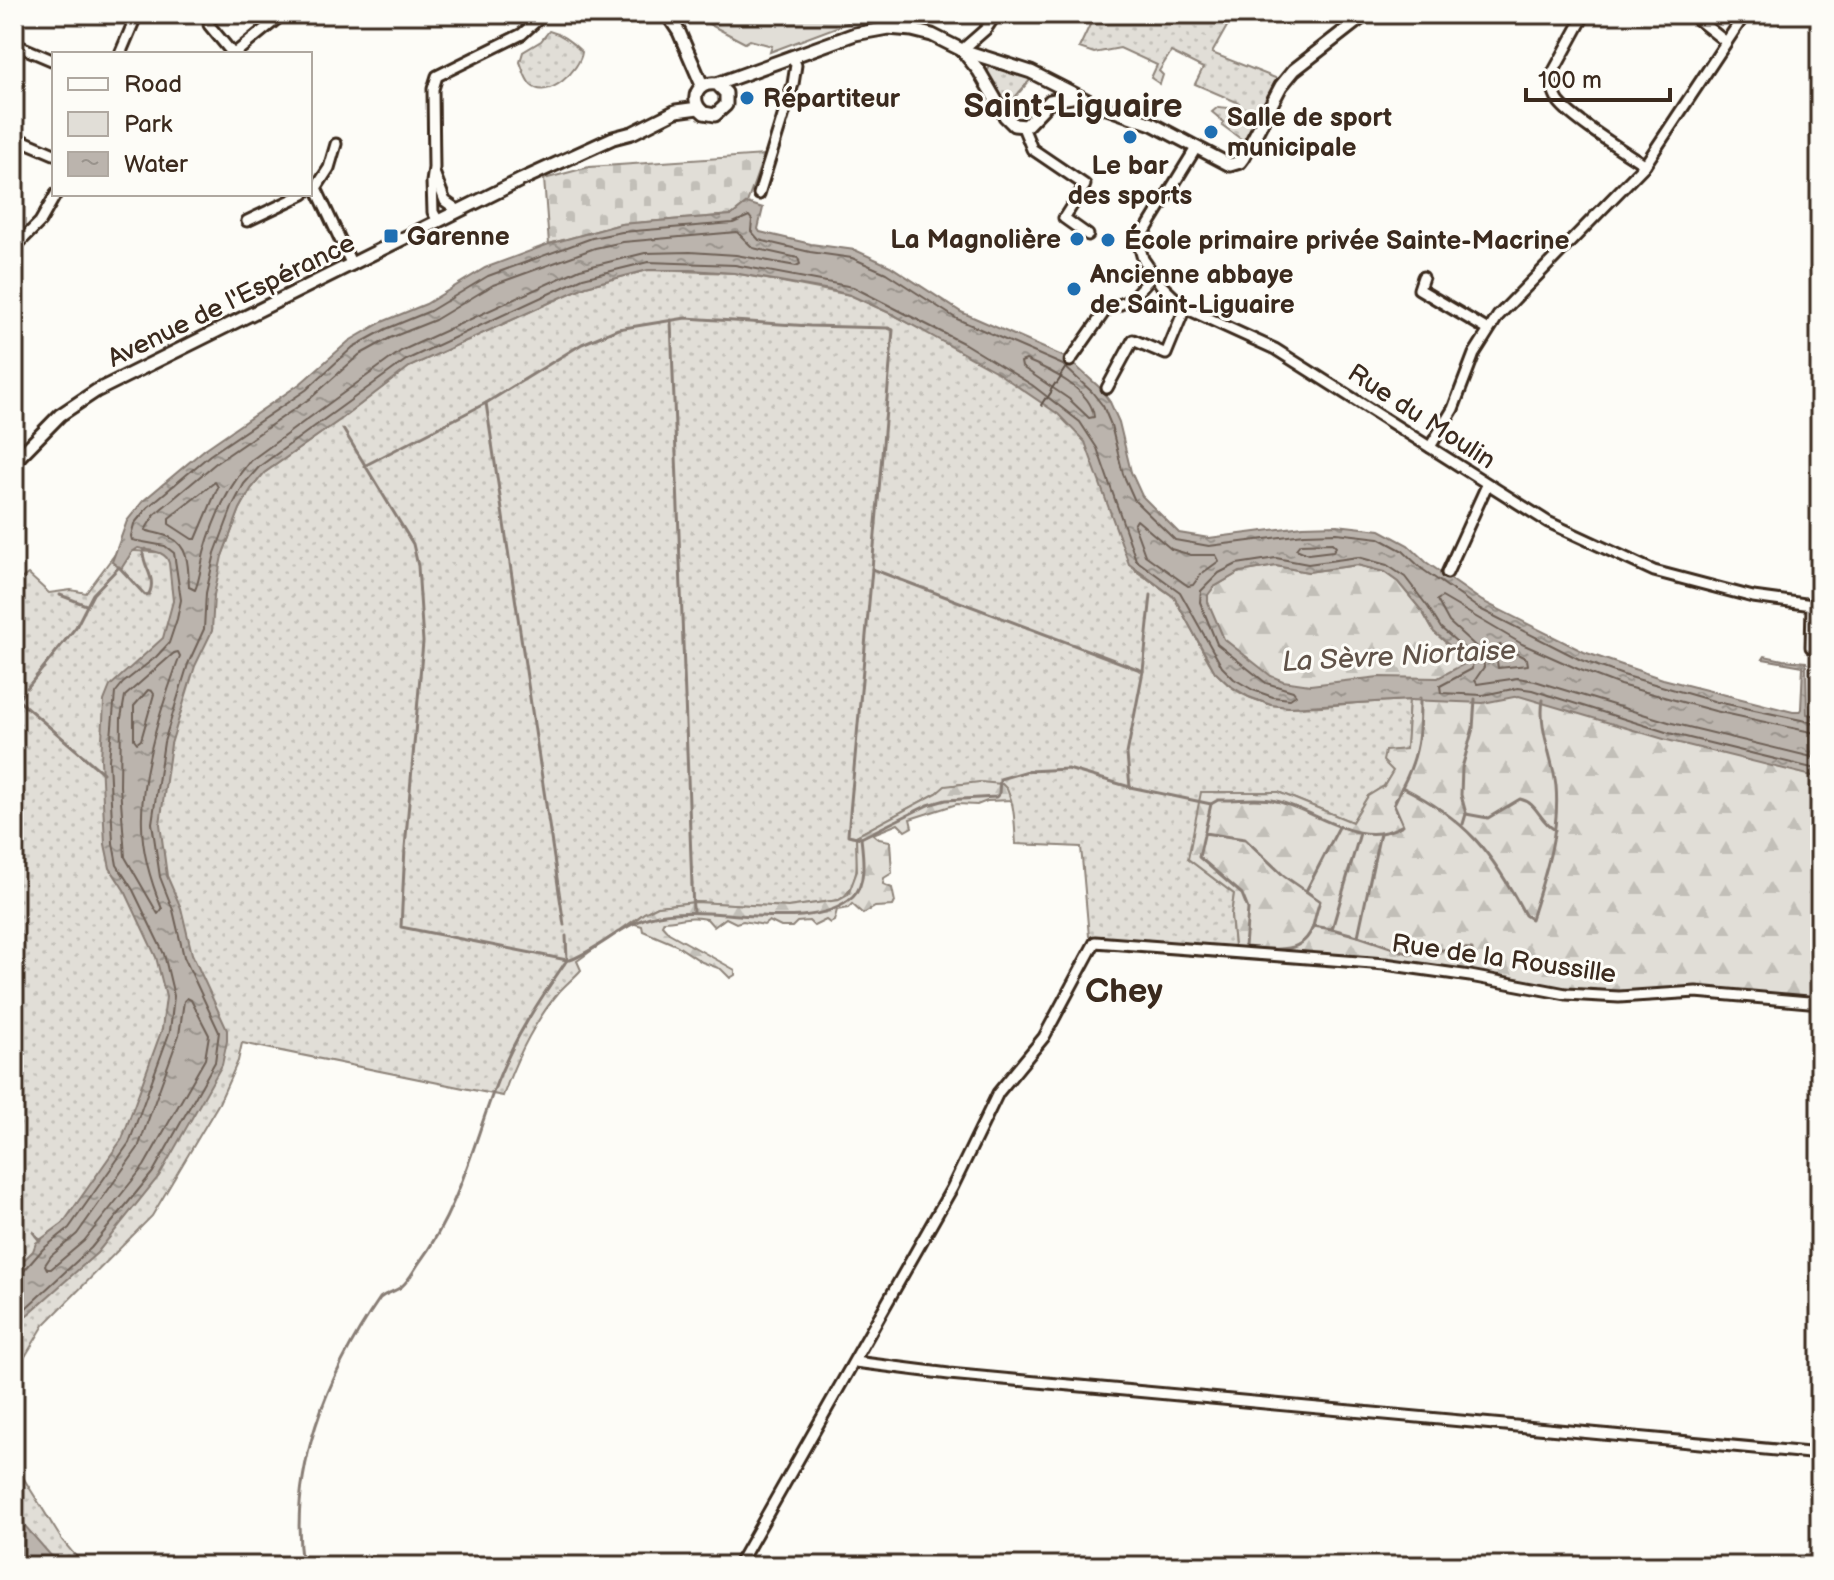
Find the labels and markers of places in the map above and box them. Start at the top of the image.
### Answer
place label: Répartiteur [763,84,901,115]
marker: Répartiteur [738,89,756,107]
place label: Salle de sport municipale [1227,103,1392,164]
marker: Salle de sport municipale [1202,123,1220,141]
marker: Le bar des sports [1121,128,1139,146]
place label: Le bar des sports [1068,151,1193,212]
place label: Garenne [407,222,510,253]
place label: École primaire privée Sainte-Macrine [1124,223,1570,257]
place label: La Magnolière [890,225,1061,256]
marker: Garenne [382,227,400,245]
marker: La Magnolière [1068,230,1086,248]
marker: École primaire privée Sainte-Macrine [1099,231,1117,249]
place label: Ancienne abbaye de Saint-Liguaire [1089,260,1295,321]
marker: Ancienne abbaye de Saint-Liguaire [1065,280,1083,298]

